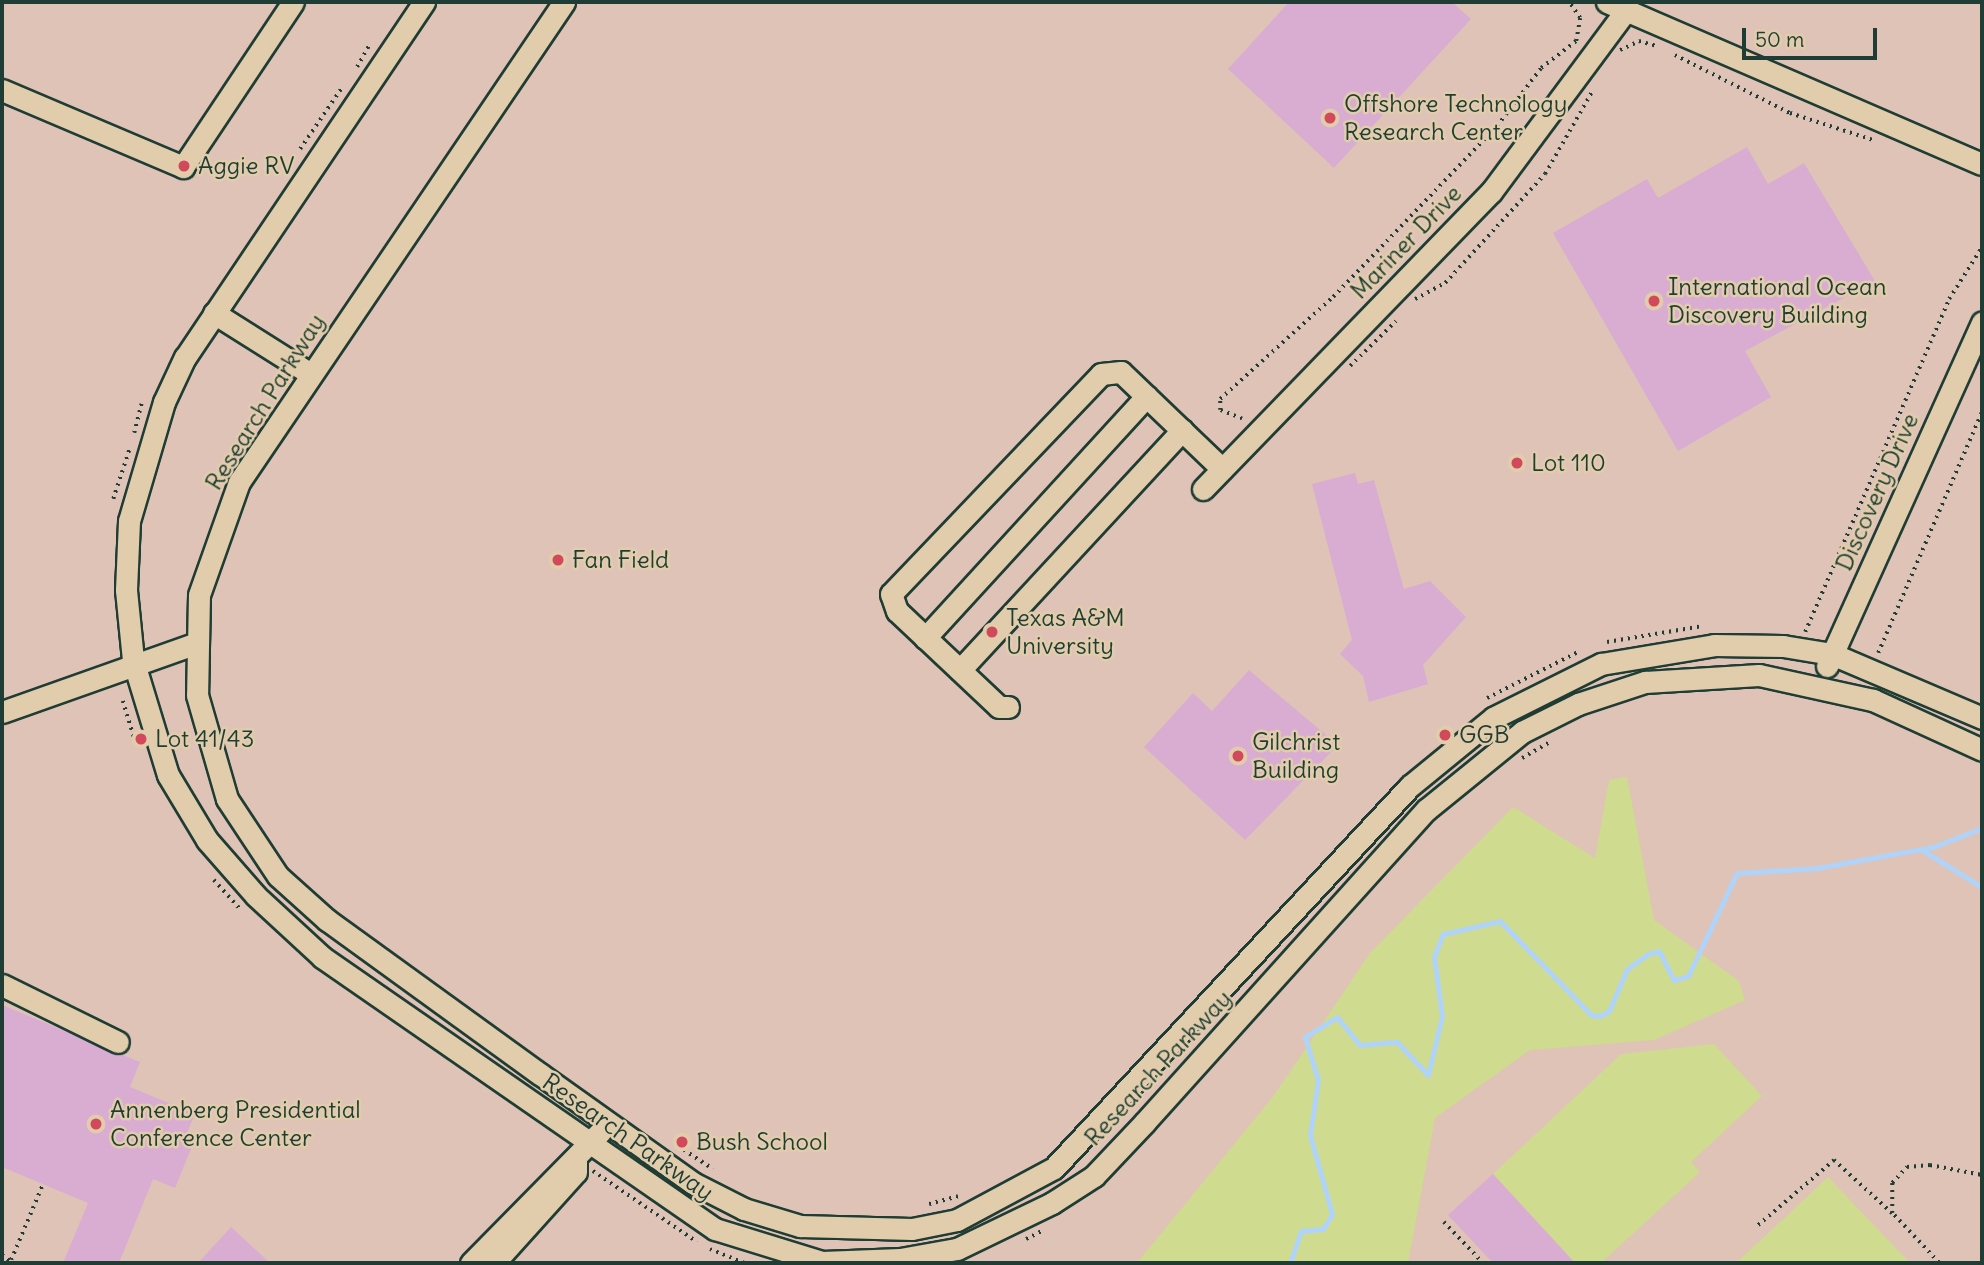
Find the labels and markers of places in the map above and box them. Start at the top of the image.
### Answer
place label: Offshore Technology Research Center [1344,90,1567,146]
marker: Offshore Technology Research Center [1322,110,1338,126]
place label: Aggie RV [198,152,294,180]
marker: Aggie RV [176,158,192,174]
place label: International Ocean Discovery Building [1668,273,1887,329]
marker: International Ocean Discovery Building [1646,293,1662,309]
place label: Lot 110 [1531,449,1606,477]
marker: Lot 110 [1509,455,1525,471]
place label: Fan Field [572,546,669,574]
marker: Fan Field [550,552,566,568]
place label: Texas A&M University [1006,604,1125,660]
marker: Texas A&M University [984,624,1000,640]
place label: GGB [1459,721,1509,749]
place label: Lot 41/43 [155,725,254,753]
marker: GGB [1437,727,1453,743]
place label: Gilchrist Building [1252,728,1340,784]
marker: Lot 41/43 [133,731,149,747]
marker: Gilchrist Building [1230,748,1246,764]
place label: Annenberg Presidential Conference Center [110,1096,361,1152]
marker: Annenberg Presidential Conference Center [88,1116,104,1132]
place label: Bush School [696,1128,828,1156]
marker: Bush School [674,1134,690,1150]

